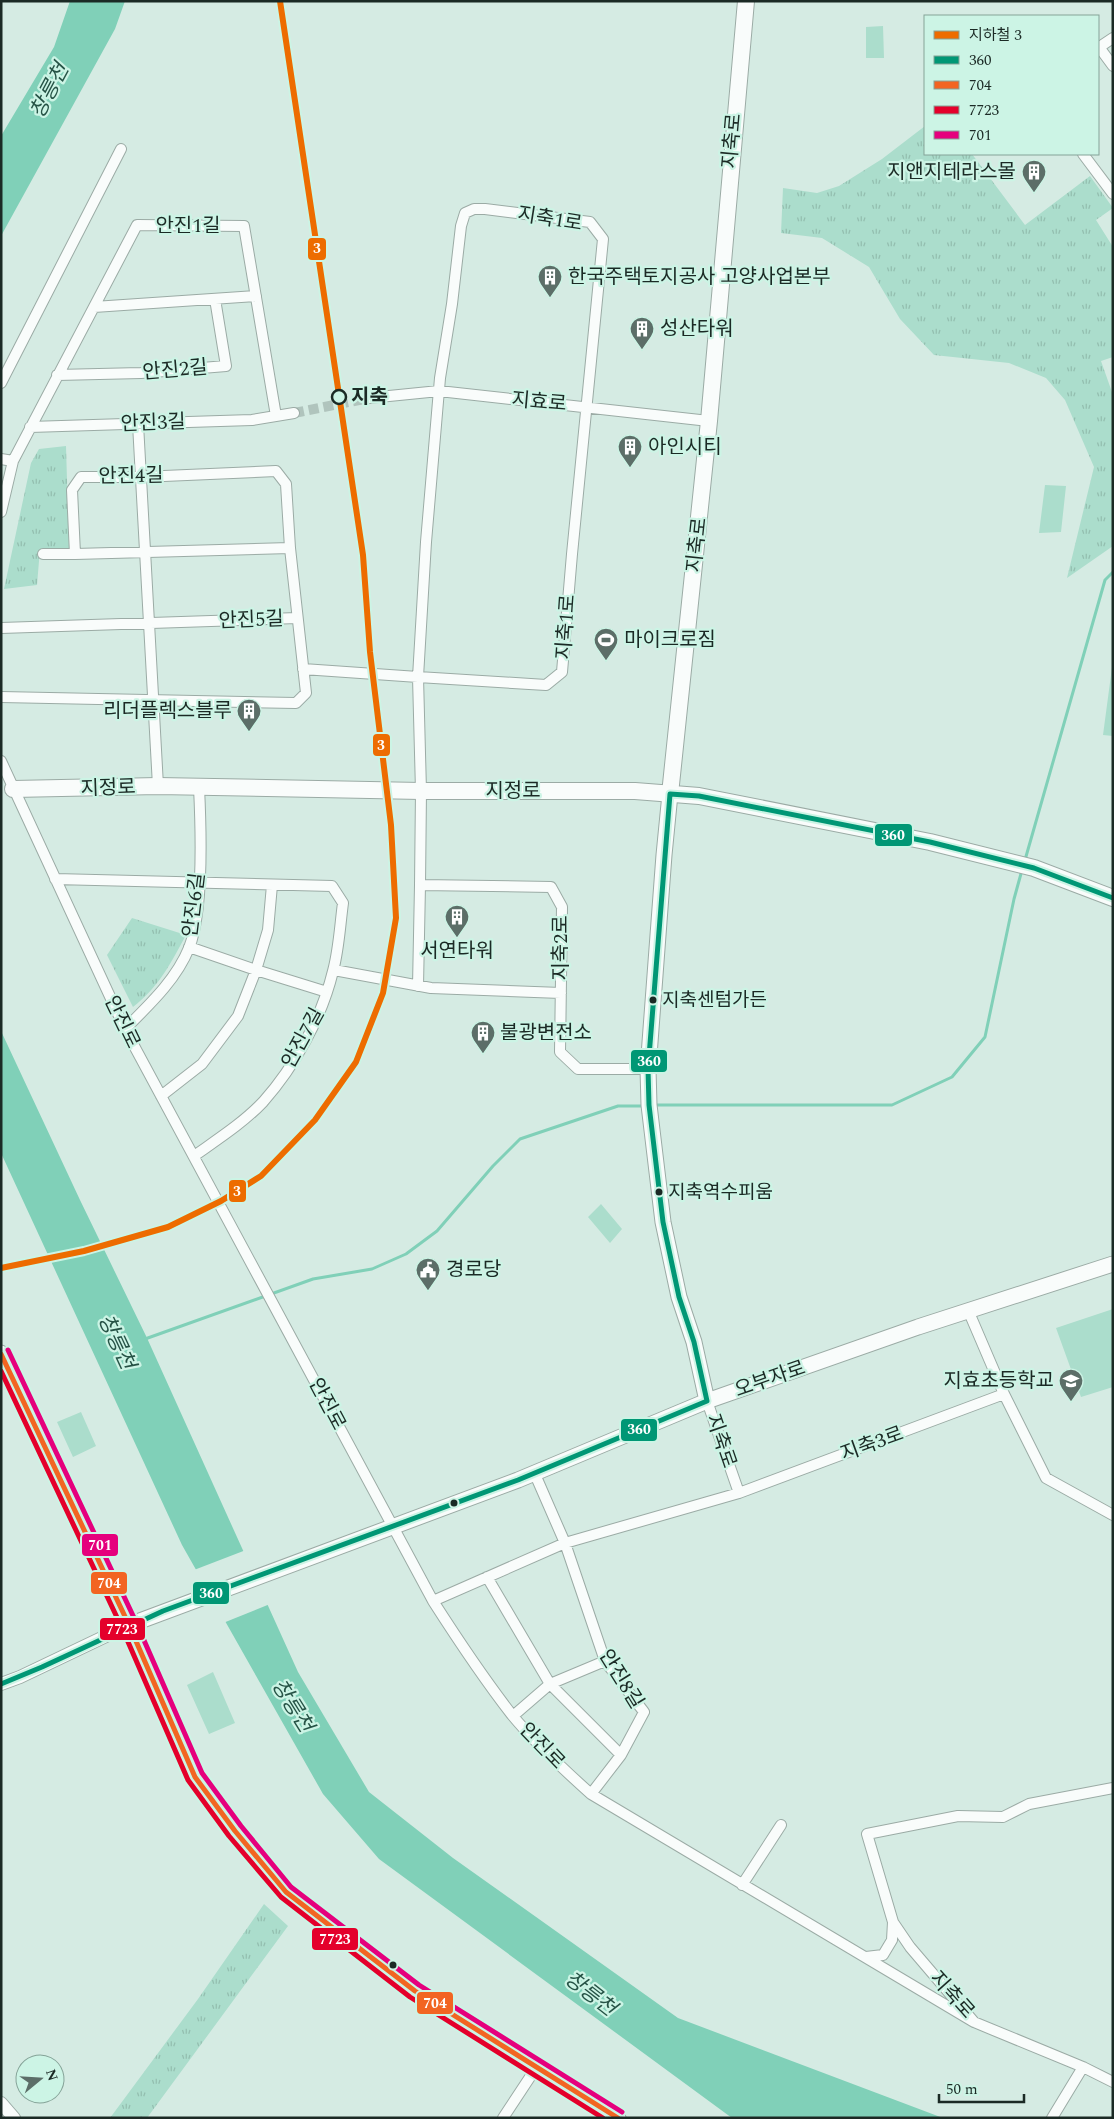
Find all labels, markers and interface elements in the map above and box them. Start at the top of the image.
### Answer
legend [924,15,1099,155]
text: 지하철 3 [969,24,1022,47]
text: 360 [969,49,992,72]
water label: 창릉천 [22,56,79,124]
text: 704 [969,74,992,97]
text: 7723 [969,99,1000,122]
street label: 지축로 [715,112,749,170]
text: 701 [969,124,992,147]
place label: 지앤지테라스몰 [887,157,1016,187]
building icon: 지앤지테라스몰 [1021,159,1047,193]
street label: 지축1로 [515,199,585,239]
street label: 안진1길 [155,211,221,241]
line badge: 3 [307,237,327,261]
text: 3 [313,238,321,259]
place label: 한국주택토지공사 고양사업본부 [568,262,831,292]
building icon: 한국주택토지공사 고양사업본부 [537,264,563,298]
place label: 성산타워 [660,314,734,344]
building icon: 성산타워 [629,316,655,350]
street label: 안진2길 [141,352,209,388]
place label: 지축 [351,382,388,412]
street label: 지효로 [510,385,568,419]
marker: 지축 [331,389,347,405]
street label: 안진3길 [120,407,186,439]
place label: 아인시티 [648,432,722,462]
building icon: 아인시티 [617,434,643,468]
street label: 안진4길 [98,460,164,492]
street label: 지축로 [679,516,715,574]
street label: 지축1로 [549,593,583,661]
street label: 안진5길 [218,604,284,636]
place label: 마이크로짐 [624,625,716,655]
sports icon: 마이크로짐 [593,627,619,661]
place label: 리더플렉스블루 [103,696,232,726]
building icon: 리더플렉스블루 [236,698,262,732]
line badge: 3 [372,733,391,757]
text: 3 [377,735,385,756]
street label: 지정로 [80,772,136,804]
street label: 지정로 [485,776,541,806]
line badge: 360 [874,823,913,847]
text: 360 [881,825,905,846]
street label: 안진6길 [175,871,213,939]
building icon: 서연타워 [444,904,470,938]
street label: 지축2로 [546,915,576,981]
place label: 서연타워 [420,936,494,966]
place label: 지축센텀가든 [662,986,767,1015]
street label: 안진로 [96,991,148,1053]
marker: 지축센텀가든 [648,995,658,1005]
street label: 안진7길 [274,1002,332,1074]
place label: 불광변전소 [500,1018,592,1048]
building icon: 불광변전소 [470,1020,496,1054]
line badge: 360 [630,1049,668,1073]
text: 360 [637,1051,661,1072]
place label: 지축역수피움 [668,1178,773,1207]
line badge: 3 [228,1179,247,1203]
text: 3 [233,1181,241,1202]
marker: 지축역수피움 [654,1187,664,1197]
place label: 경로당 [446,1255,501,1285]
public building icon: 경로당 [415,1257,441,1291]
water label: 창릉천 [89,1309,144,1377]
street label: 오부자로 [730,1353,810,1405]
place label: 지효초등학교 [944,1366,1054,1396]
school or university icon: 지효초등학교 [1058,1368,1084,1402]
street label: 안진로 [301,1373,353,1435]
street label: 지축로 [698,1410,744,1472]
line badge: 360 [620,1418,658,1442]
text: 360 [627,1419,651,1440]
street label: 지축3로 [836,1419,908,1469]
unlabelled marker [449,1498,459,1508]
line badge: 701 [81,1533,119,1557]
text: 701 [88,1535,112,1556]
line badge: 704 [90,1571,128,1595]
text: 704 [97,1573,121,1594]
line badge: 360 [192,1581,230,1605]
text: 360 [199,1583,223,1604]
line badge: 7723 [99,1617,146,1641]
text: 7723 [106,1619,138,1640]
street label: 안진8길 [591,1643,651,1715]
water label: 창릉천 [263,1673,322,1741]
street label: 안진로 [512,1716,572,1776]
line badge: 7723 [311,1927,359,1951]
text: 7723 [319,1929,351,1950]
unlabelled marker [388,1960,398,1970]
water label: 창릉천 [557,1964,625,2026]
street label: 지축로 [922,1964,982,2026]
line badge: 704 [416,1991,454,2015]
text: 704 [423,1993,447,2014]
north arrow [15,2054,65,2104]
text: N [40,2066,64,2084]
scale bar [939,2072,1024,2104]
text: 50 m [946,2078,978,2101]

